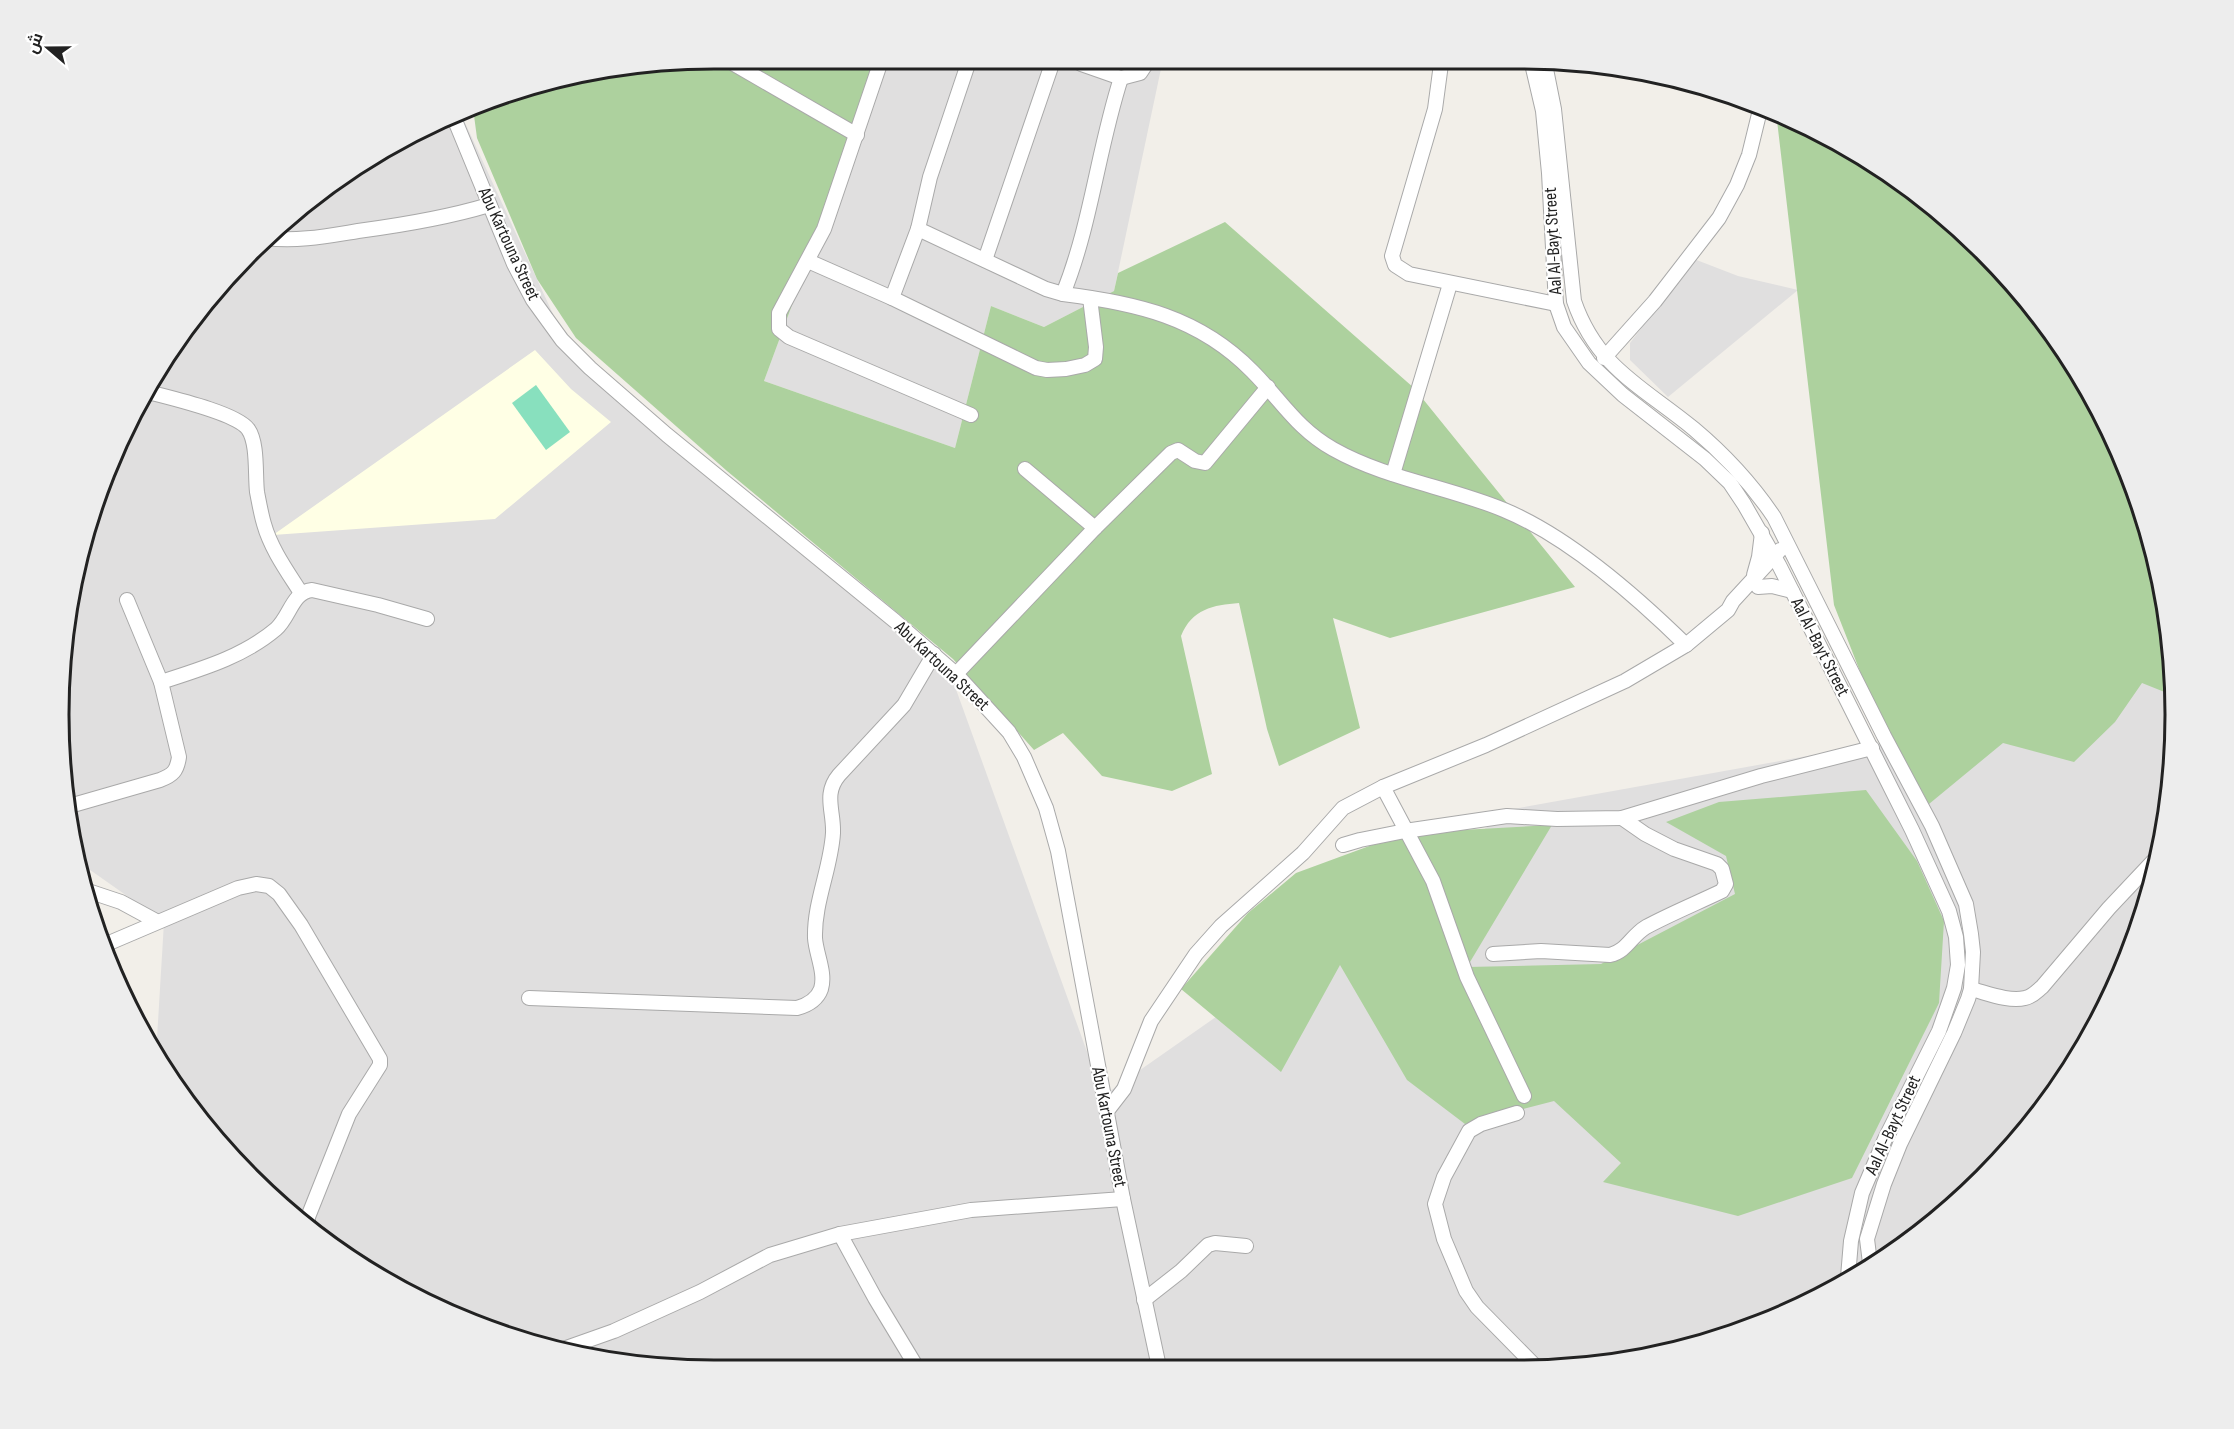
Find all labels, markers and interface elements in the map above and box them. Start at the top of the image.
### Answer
north arrow [18,18,78,78]
text: ش [23,30,48,56]
street label: Abu Kartouna Street [473,183,545,304]
street label: Aal Al-Bayt Street [1540,186,1566,296]
street label: Aal Al-Bayt Street [1786,594,1854,700]
street label: Abu Kartouna Street [890,616,994,716]
street label: Abu Kartouna Street [1087,1064,1131,1189]
street label: Aal Al-Bayt Street [1860,1071,1925,1179]

